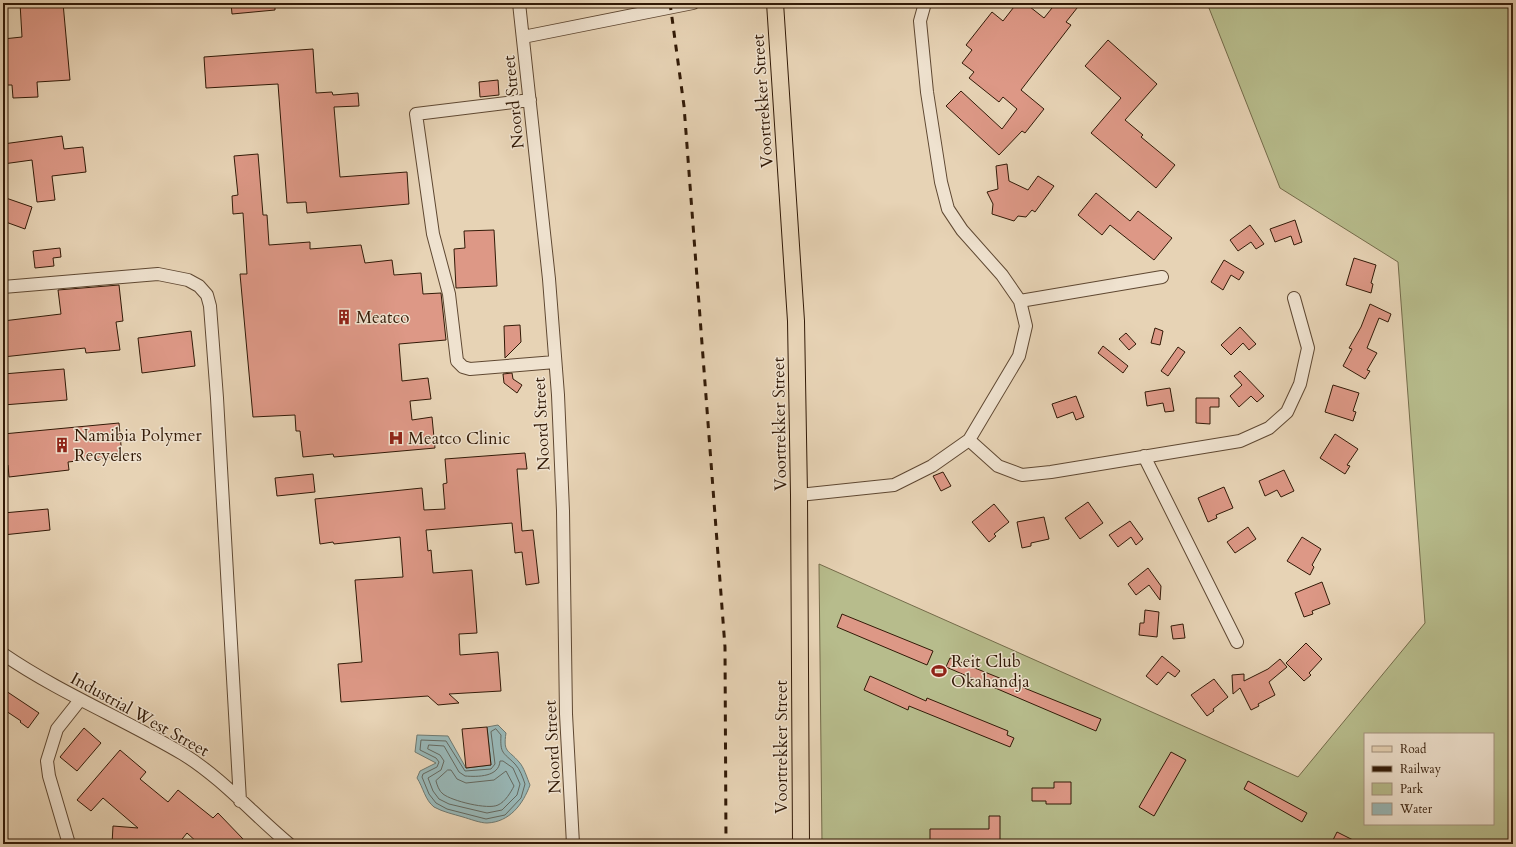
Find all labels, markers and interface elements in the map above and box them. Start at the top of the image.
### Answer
street label: Voortrekker Street [746,33,779,169]
street label: Noord Street [497,54,530,150]
place label: Meatco [356,306,409,329]
building icon: Meatco [335,308,353,326]
street label: Voortrekker Street [767,356,792,491]
street label: Noord Street [528,376,555,471]
place label: Namibia Polymer Recyclers [74,424,202,467]
place label: Meatco Clinic [408,427,511,450]
hospital icon: Meatco Clinic [387,429,405,447]
building icon: Namibia Polymer Recyclers [53,436,71,454]
place label: Reit Club Okahandja [951,650,1030,693]
sports icon: Reit Club Okahandja [930,662,948,680]
street label: Industrial West Street [66,667,214,762]
street label: Voortrekker Street [770,679,793,814]
street label: Noord Street [539,699,566,794]
legend [1364,733,1494,825]
text: Road [1400,741,1427,757]
text: Railway [1400,761,1442,777]
text: Park [1400,781,1424,797]
text: Water [1399,801,1433,817]

